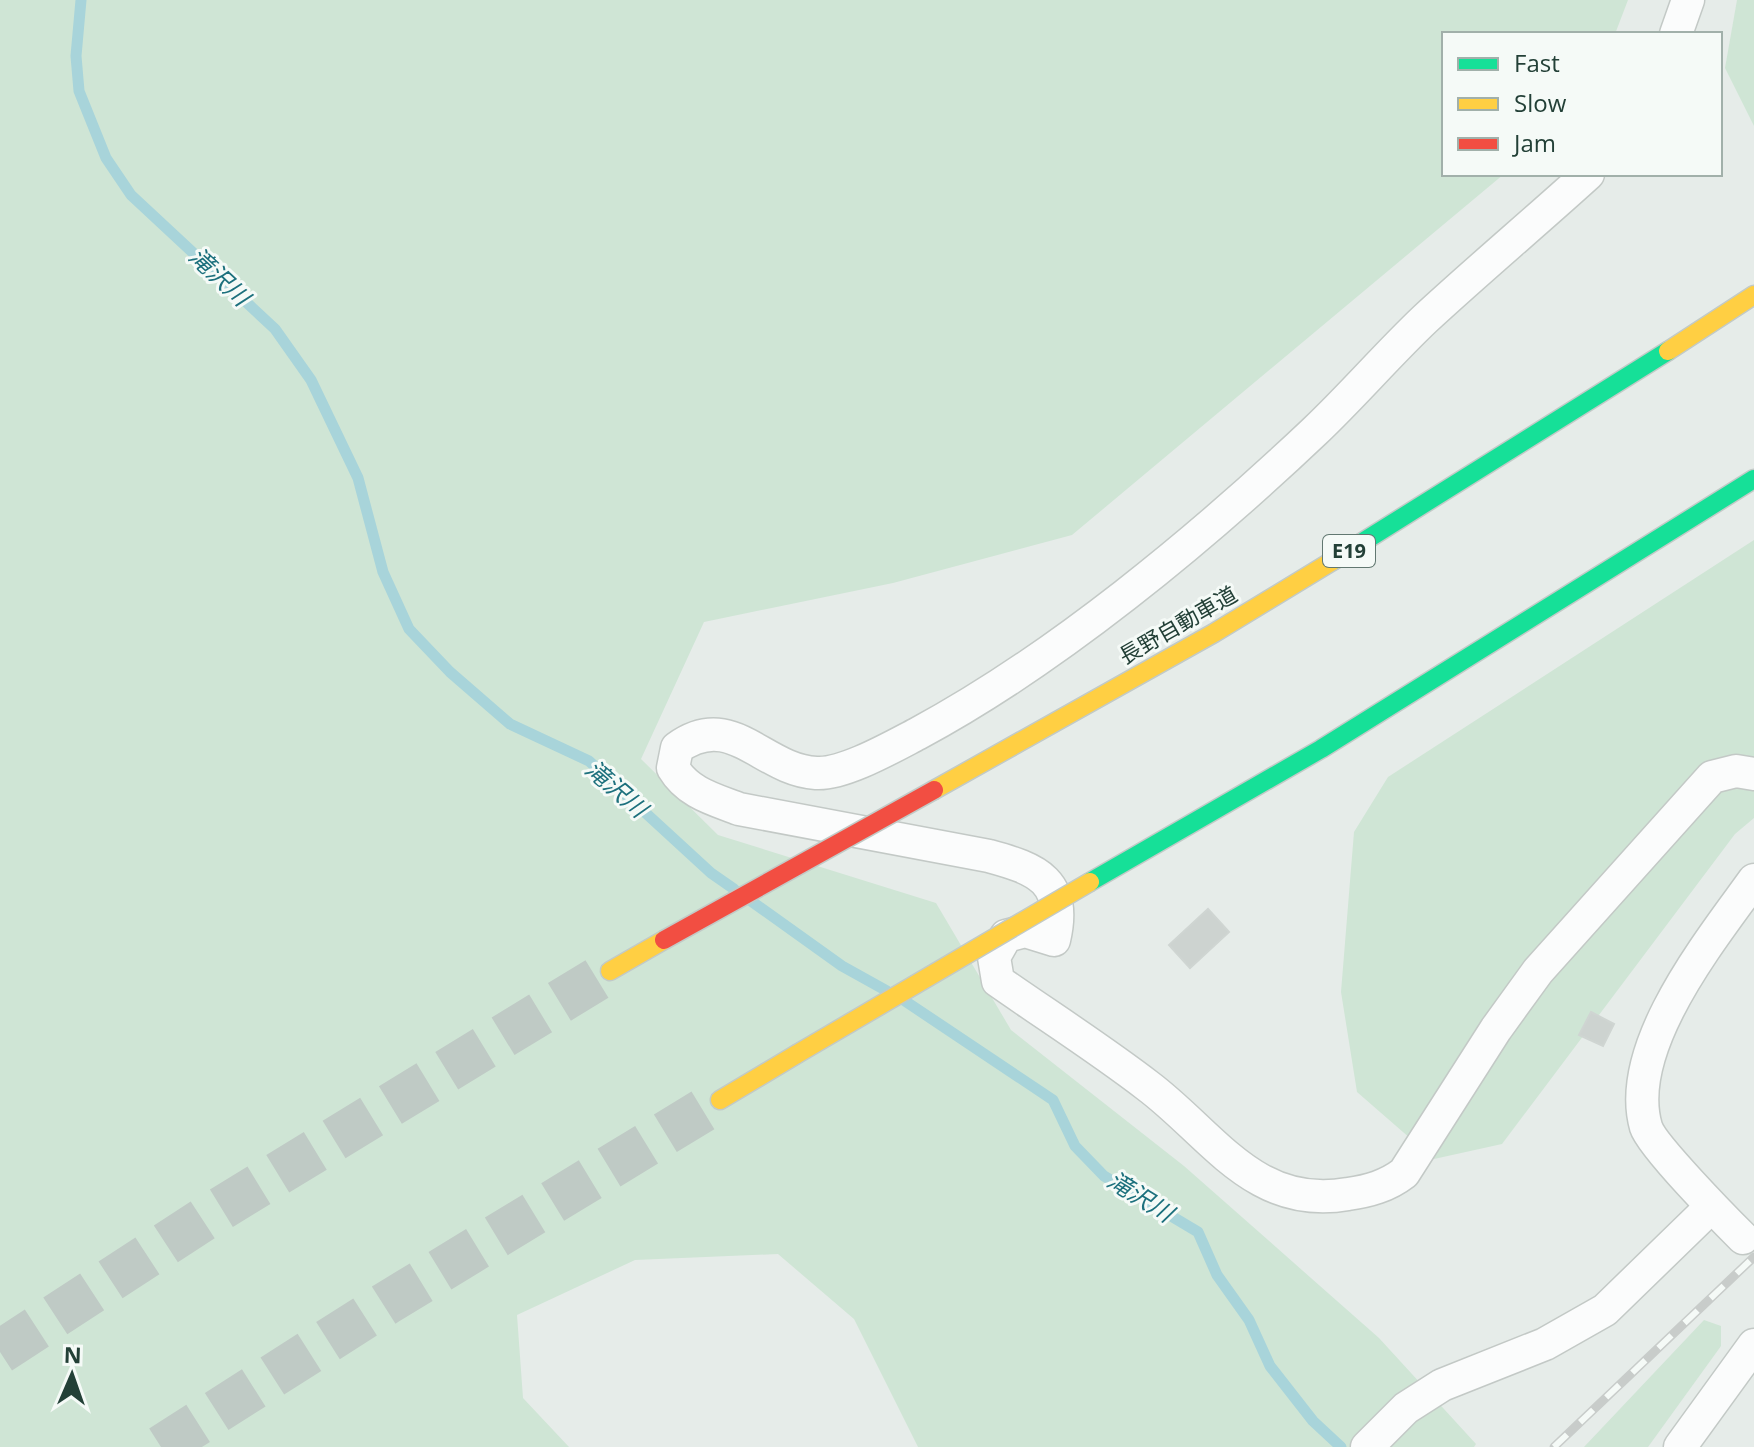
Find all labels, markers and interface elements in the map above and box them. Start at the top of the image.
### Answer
legend [1442,32,1722,176]
text: Fast [1514,46,1560,79]
text: Slow [1514,86,1567,119]
text: Jam [1512,126,1556,159]
water label: 滝沢川 [182,239,260,315]
road number: E19 [1323,535,1375,567]
street label: 長野自動車道 [1113,578,1242,670]
water label: 滝沢川 [579,752,657,826]
water label: 滝沢川 [1102,1163,1183,1230]
north arrow [32,1335,112,1415]
text: N [63,1339,82,1369]

